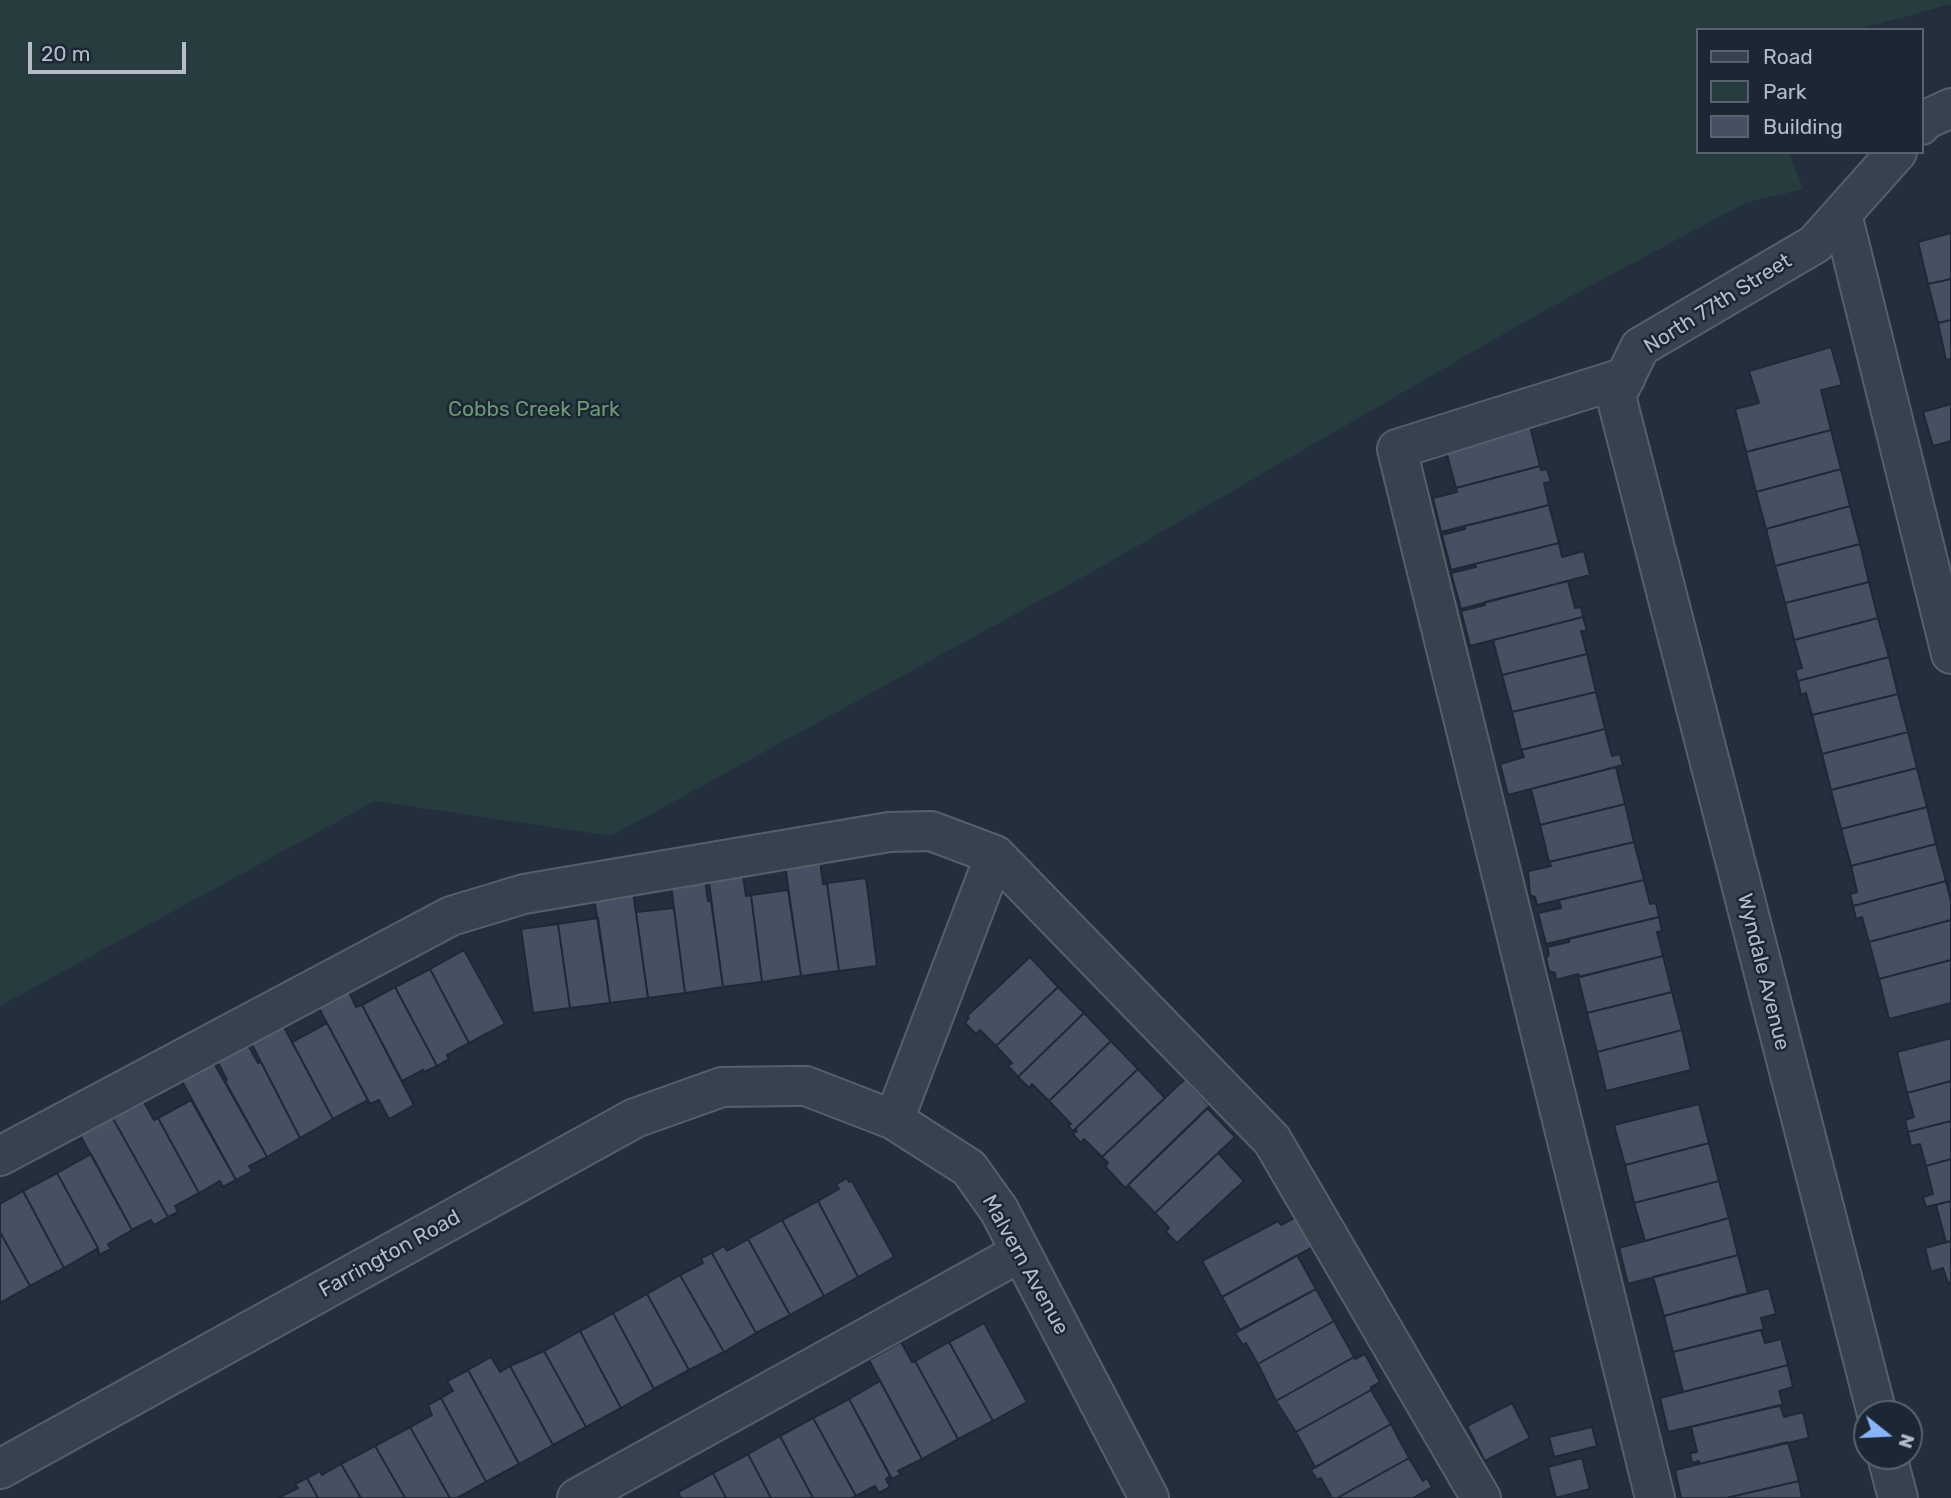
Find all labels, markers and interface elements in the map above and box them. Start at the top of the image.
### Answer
scale bar [32,28,189,72]
legend [1696,28,1923,154]
text: 20 m [41,41,90,66]
text: Road [1763,44,1813,69]
text: Park [1763,79,1807,104]
text: Building [1763,114,1843,139]
street label: North 77th Street [1640,248,1796,360]
park label: Cobbs Creek Park [448,397,620,423]
street label: Wyndale Avenue [1731,891,1795,1053]
street label: Malvern Avenue [976,1191,1074,1339]
street label: Farrington Road [315,1205,465,1303]
north arrow [1853,1400,1923,1470]
text: N [1893,1431,1920,1451]

